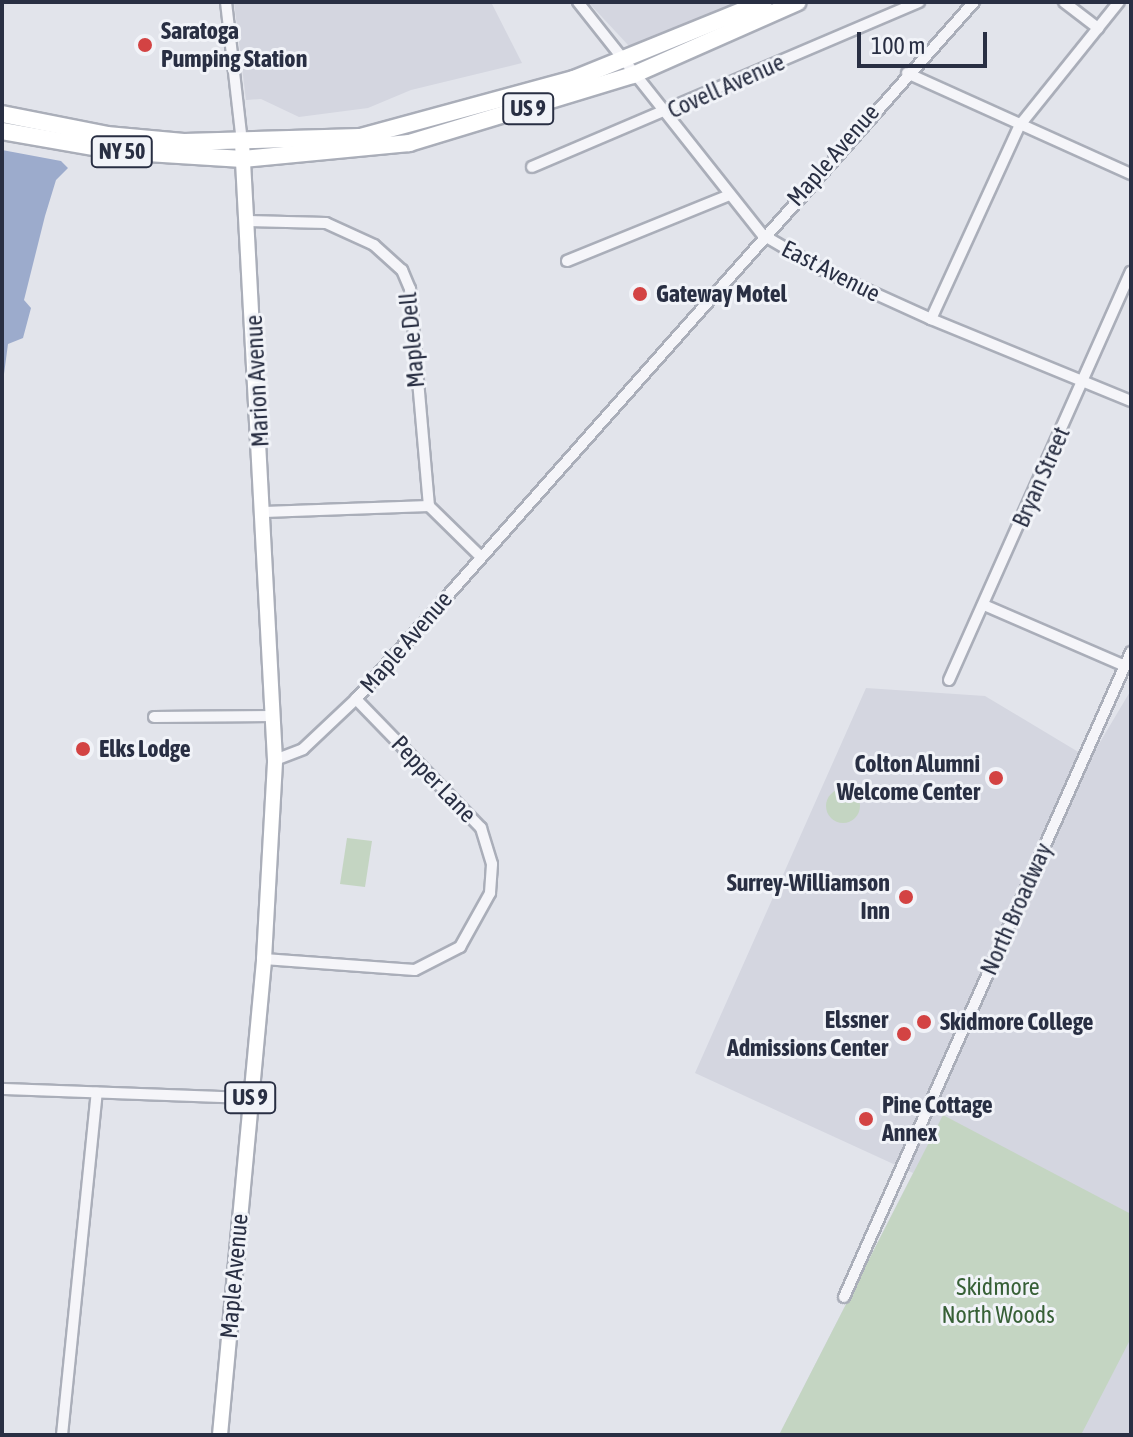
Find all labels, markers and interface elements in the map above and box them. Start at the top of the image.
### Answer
scale bar [861,16,991,66]
place label: Saratoga Pumping Station [161,17,307,73]
text: 100 m [871,32,925,59]
marker: Saratoga Pumping Station [136,36,154,54]
street label: Covell Avenue [663,47,789,125]
road number: US 9 [502,91,554,127]
street label: Maple Avenue [781,98,885,212]
road number: NY 50 [90,134,154,170]
street label: East Avenue [777,234,885,308]
place label: Gateway Motel [656,280,787,308]
marker: Gateway Motel [631,285,649,303]
street label: Maple Dell [393,291,431,389]
street label: Marion Avenue [239,314,275,448]
street label: Bryan Street [1006,422,1076,532]
street label: Maple Avenue [354,585,458,699]
street label: Pepper Lane [386,730,482,828]
place label: Elks Lodge [99,735,191,763]
marker: Elks Lodge [74,740,92,758]
place label: Colton Alumni Welcome Center [837,750,980,806]
marker: Colton Alumni Welcome Center [987,769,1005,787]
street label: North Broadway [974,838,1058,980]
place label: Surrey-Williamson Inn [727,869,890,925]
marker: Surrey-Williamson Inn [897,888,915,906]
place label: Elssner Admissions Center [727,1006,888,1062]
place label: Skidmore College [940,1008,1093,1036]
marker: Skidmore College [915,1013,933,1031]
marker: Elssner Admissions Center [895,1025,913,1043]
road number: US 9 [224,1080,276,1116]
place label: Pine Cottage Annex [882,1091,993,1147]
marker: Pine Cottage Annex [857,1110,875,1128]
street label: Maple Avenue [214,1212,254,1340]
park label: Skidmore North Woods [941,1273,1055,1329]

